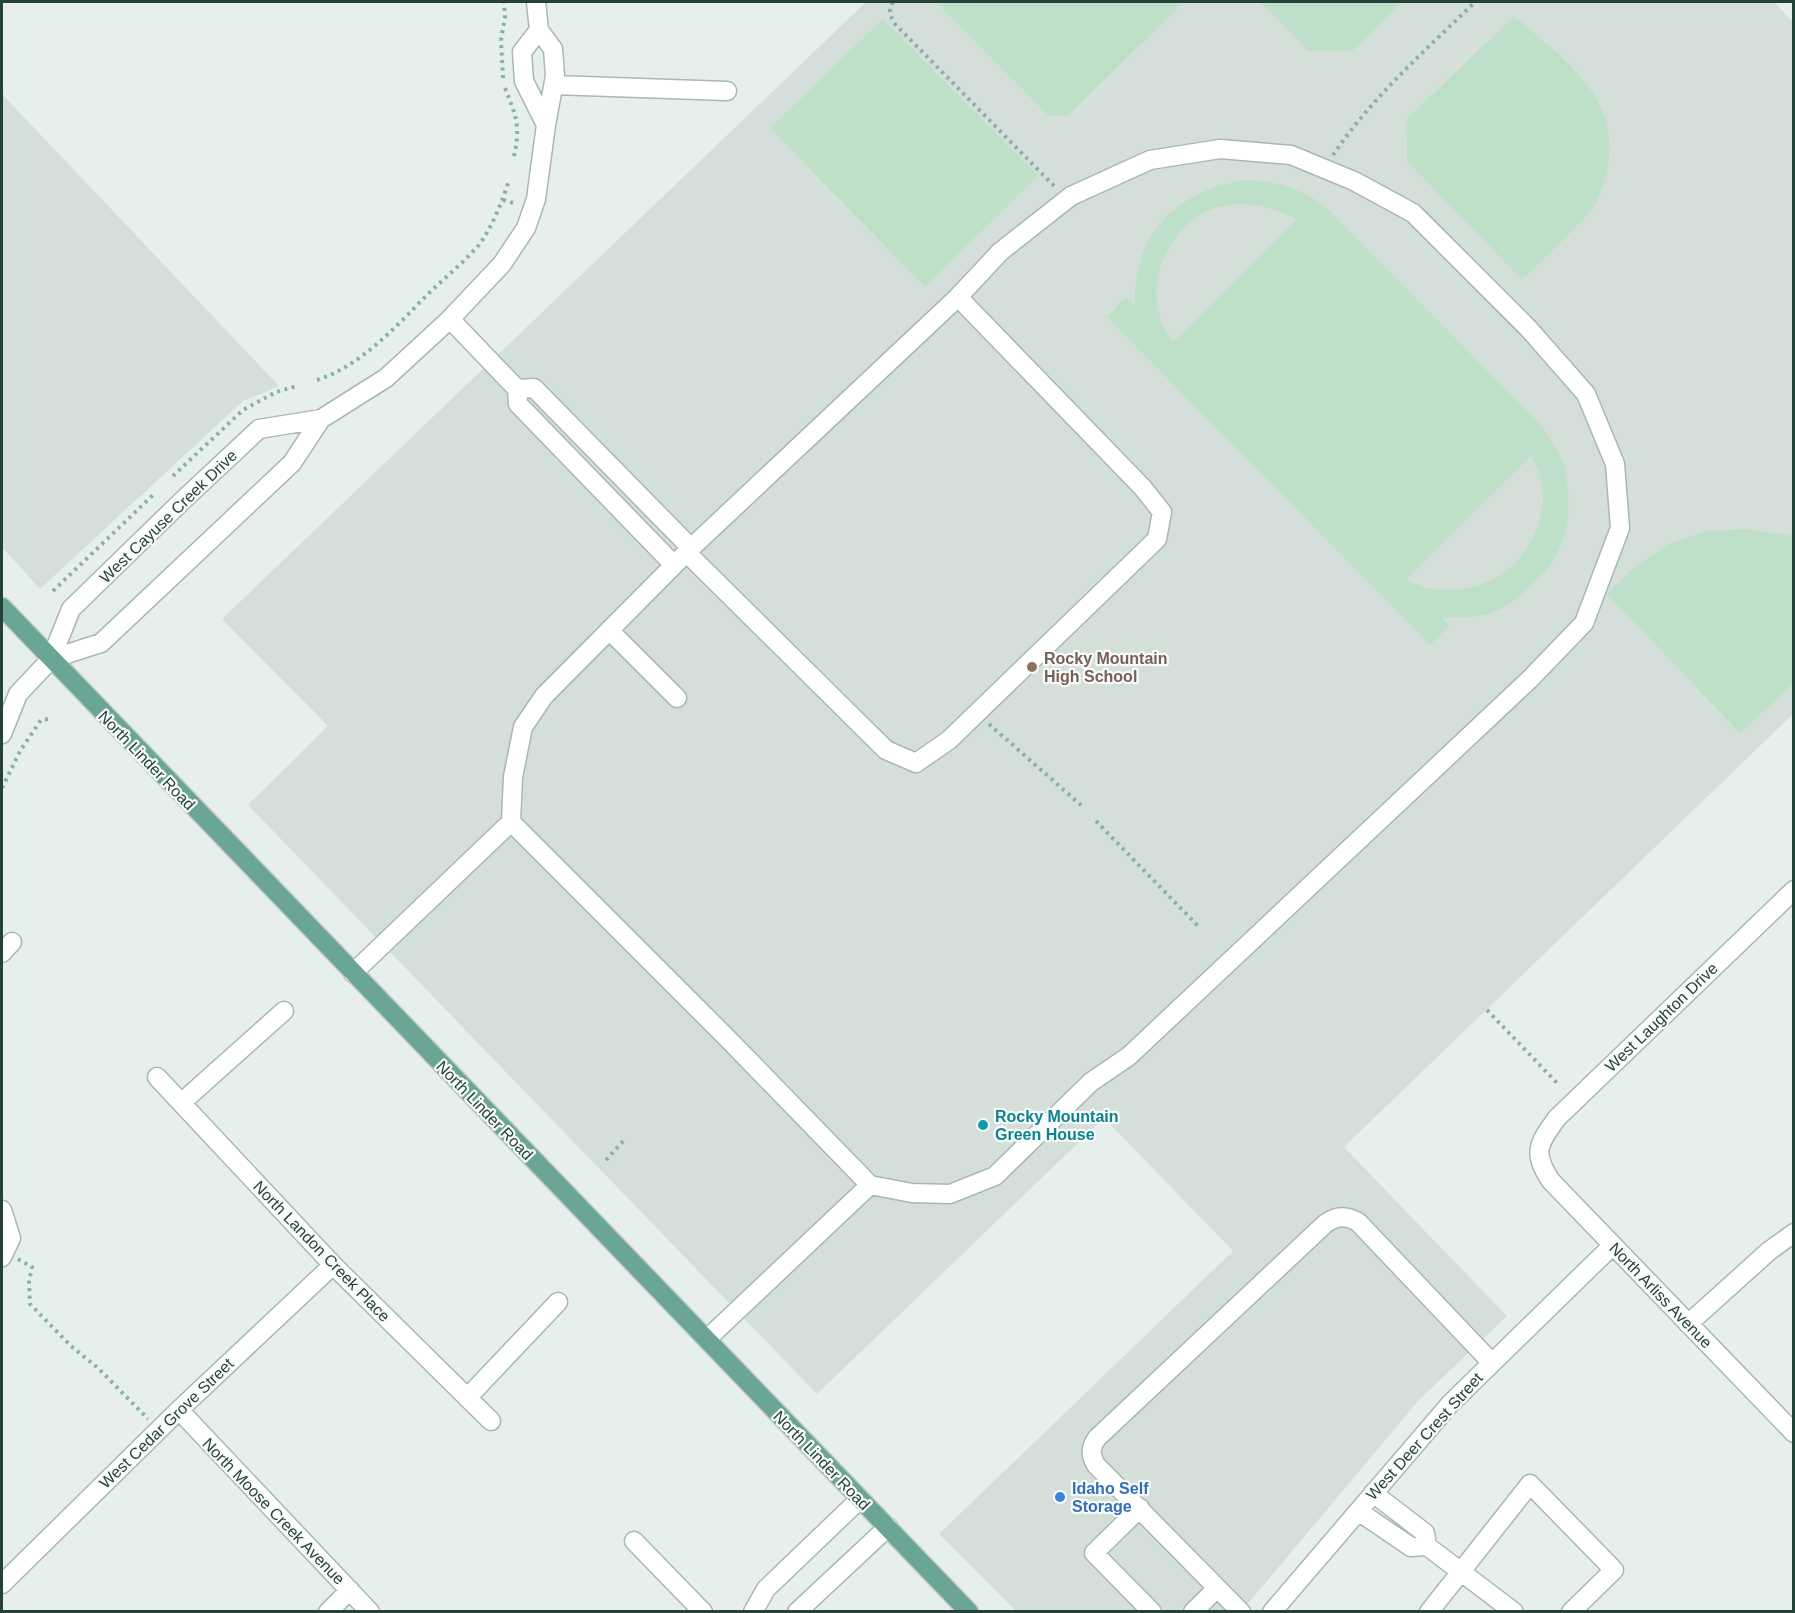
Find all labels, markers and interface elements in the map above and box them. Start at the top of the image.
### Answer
street label: West Cayuse Creek Drive [96,446,240,586]
place label: Rocky Mountain High School [1044,650,1168,685]
marker: Rocky Mountain High School [1025,660,1039,674]
street label: North Linder Road [95,707,198,813]
street label: West Laughton Drive [1602,959,1721,1075]
street label: North Linder Road [433,1057,536,1163]
place label: Rocky Mountain Green House [995,1108,1119,1143]
marker: Rocky Mountain Green House [976,1118,990,1132]
street label: North Landon Creek Place [250,1178,393,1325]
street label: North Arliss Avenue [1606,1239,1715,1351]
street label: West Cedar Grove Street [96,1355,237,1492]
street label: West Deer Crest Street [1363,1369,1486,1503]
street label: North Linder Road [770,1407,873,1513]
street label: North Moose Creek Avenue [199,1435,348,1588]
place label: Idaho Self Storage [1072,1480,1149,1515]
marker: Idaho Self Storage [1053,1490,1067,1504]

